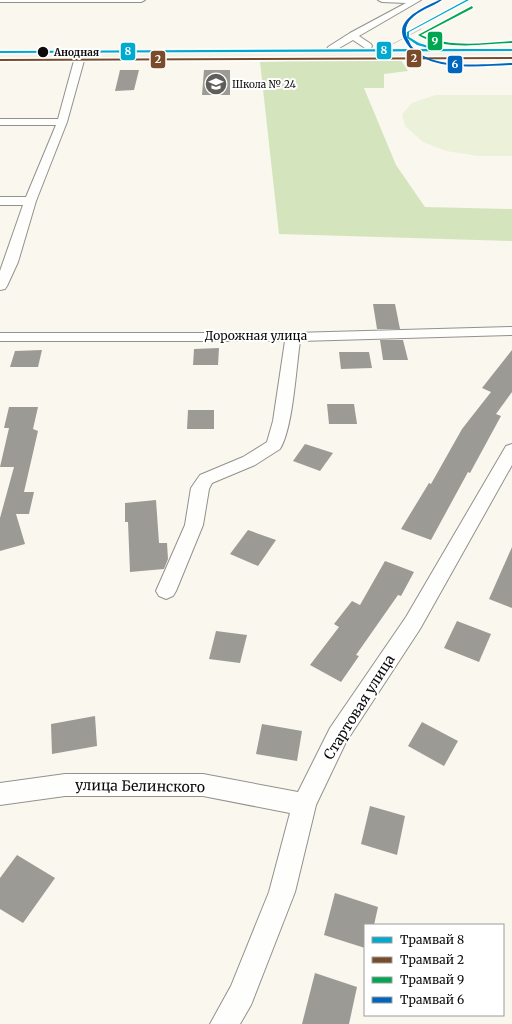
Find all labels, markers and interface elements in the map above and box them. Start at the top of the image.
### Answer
line badge: 9 [427,31,443,51]
text: 9 [432,34,439,48]
line badge: 8 [376,41,392,60]
line badge: 8 [120,42,136,61]
text: 8 [381,43,388,57]
text: 8 [125,44,132,58]
marker: Анодная [36,45,50,59]
place label: Анодная [53,46,99,59]
line badge: 2 [406,49,422,68]
line badge: 2 [150,50,166,69]
text: 2 [411,51,418,65]
text: 2 [155,52,162,66]
line badge: 6 [447,55,463,74]
text: 6 [452,57,459,71]
school or university icon: Школа № 24 [203,71,229,97]
place label: Школа № 24 [232,78,296,91]
street label: Дорожная улица [205,328,308,343]
street label: Стартовая улица [319,651,399,763]
street label: улица Белинского [75,776,205,796]
legend [364,924,504,1016]
text: Трамвай 8 [400,932,464,947]
text: Трамвай 2 [400,952,464,967]
text: Трамвай 9 [400,972,464,987]
text: Трамвай 6 [400,992,464,1007]

